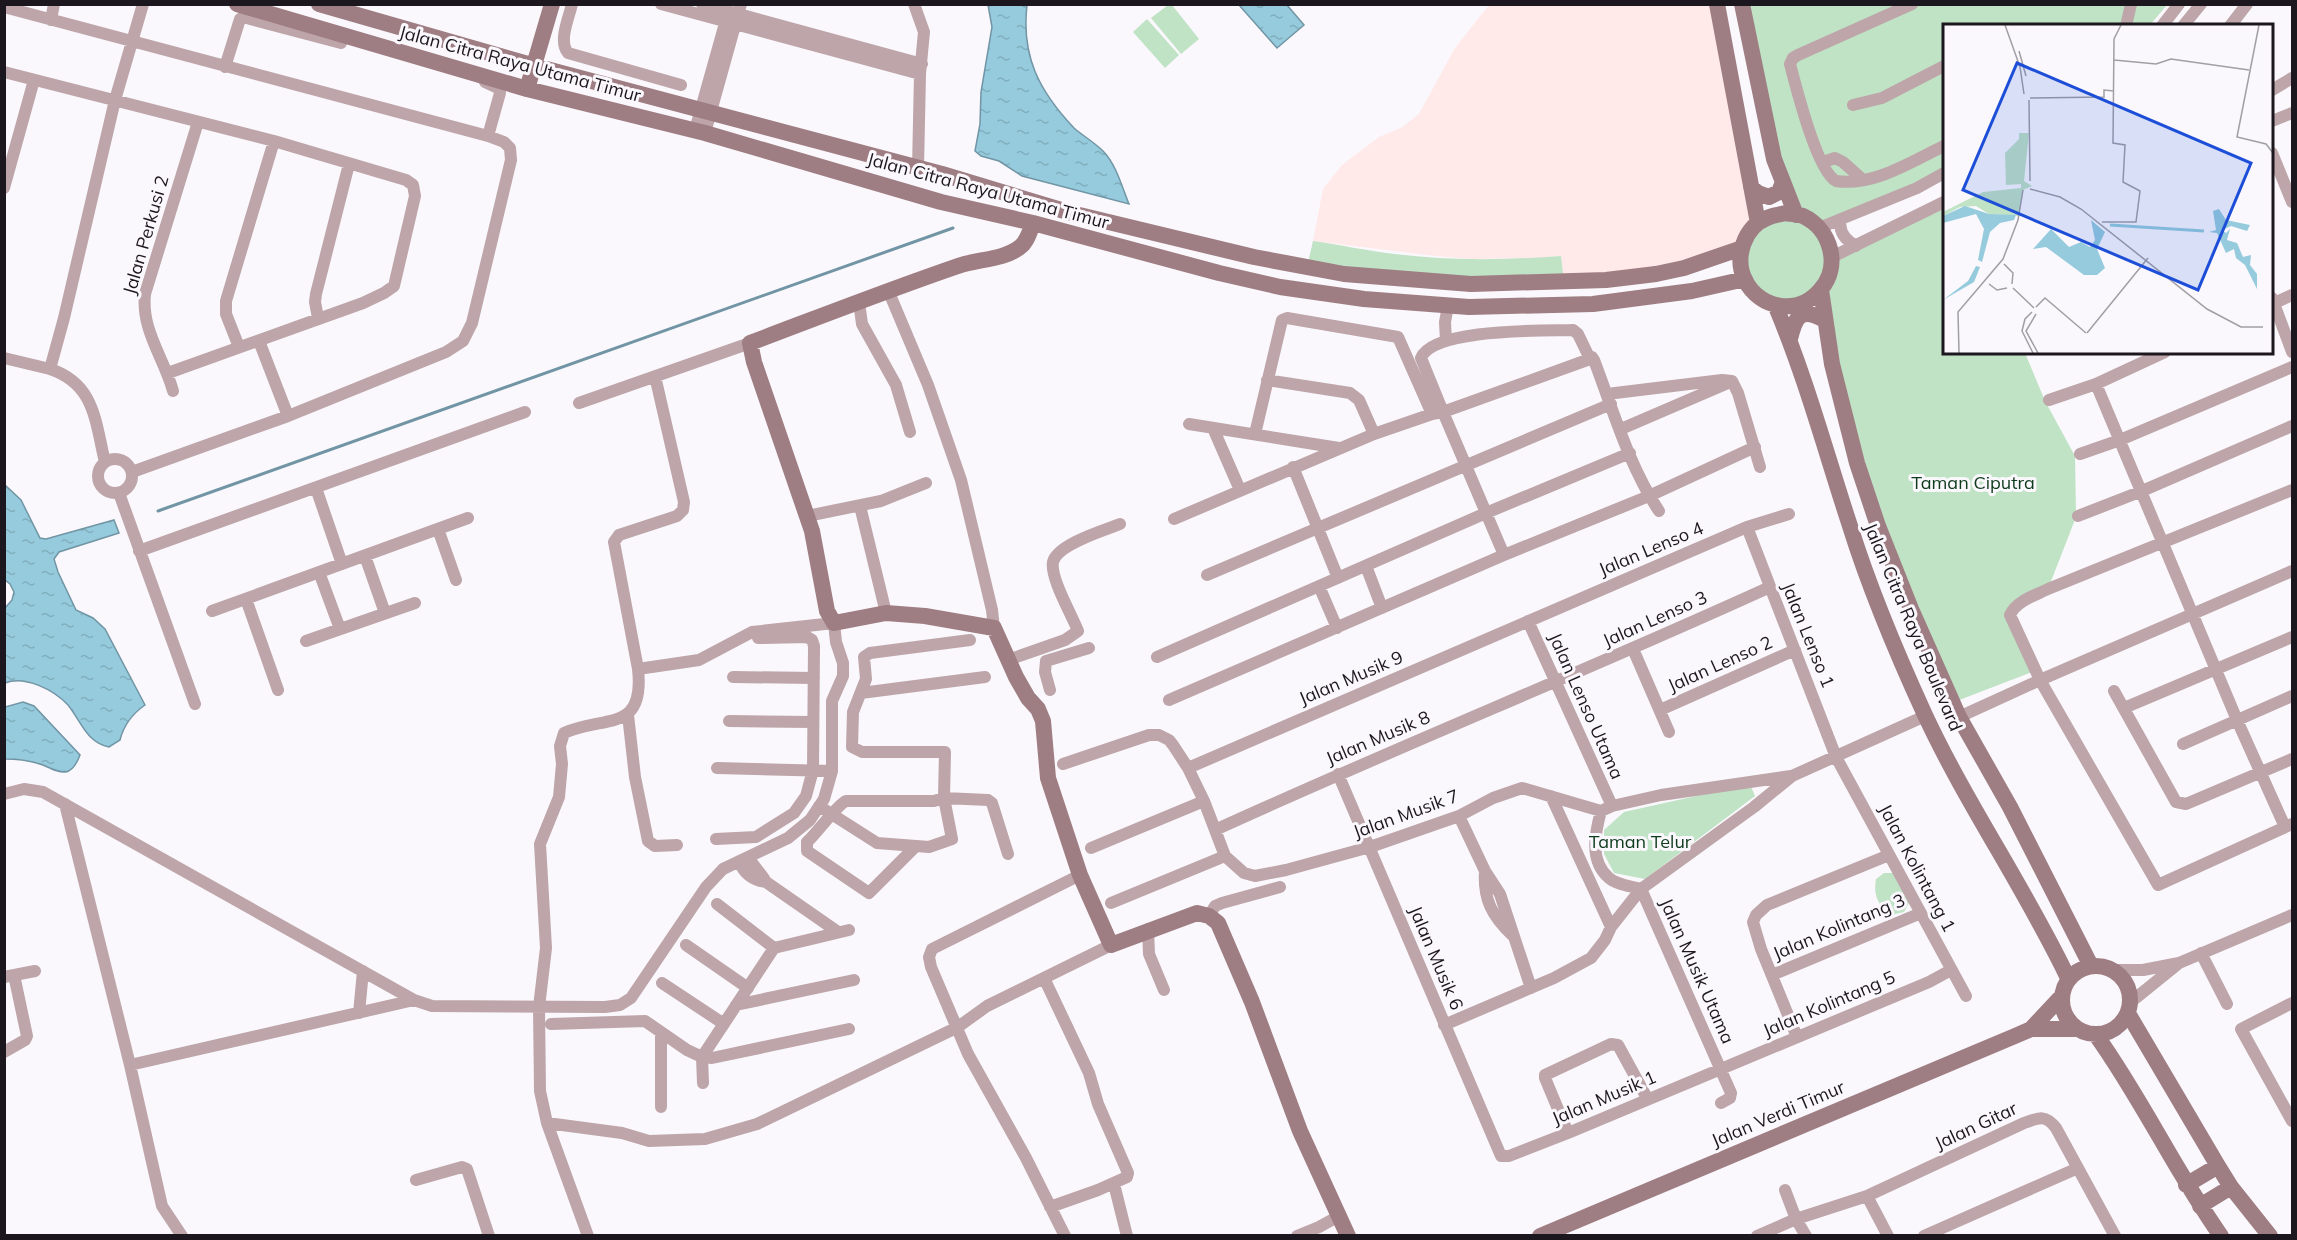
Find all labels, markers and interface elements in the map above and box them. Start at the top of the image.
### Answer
street label: Jalan Citra Raya Utama Timur [397,20,644,107]
inset map [1943,24,2273,354]
street label: Jalan Citra Raya Utama Timur [865,147,1112,234]
street label: Jalan Perkusi 2 [118,173,174,297]
park label: Taman Ciputra [1911,471,2035,494]
street label: Jalan Lenso 4 [1595,516,1707,581]
street label: Jalan Citra Raya Boulevard [1859,519,1968,734]
street label: Jalan Lenso 1 [1777,579,1840,691]
street label: Jalan Lenso 3 [1599,585,1711,652]
street label: Jalan Lenso Utama [1544,629,1629,783]
street label: Jalan Lenso 2 [1664,630,1776,697]
street label: Jalan Musik 9 [1295,645,1406,710]
street label: Jalan Musik 8 [1322,705,1433,770]
street label: Jalan Musik 7 [1350,784,1462,843]
street label: Jalan Kolintang 1 [1874,800,1961,936]
park label: Taman Telur [1589,830,1692,853]
street label: Jalan Kolintang 3 [1769,888,1908,965]
street label: Jalan Musik Utama [1655,894,1740,1047]
street label: Jalan Musik 6 [1404,902,1469,1013]
street label: Jalan Kolintang 5 [1759,965,1899,1042]
street label: Jalan Musik 1 [1548,1065,1659,1130]
street label: Jalan Verdi Timur [1708,1075,1848,1152]
street label: Jalan Gitar [1931,1096,2021,1155]

